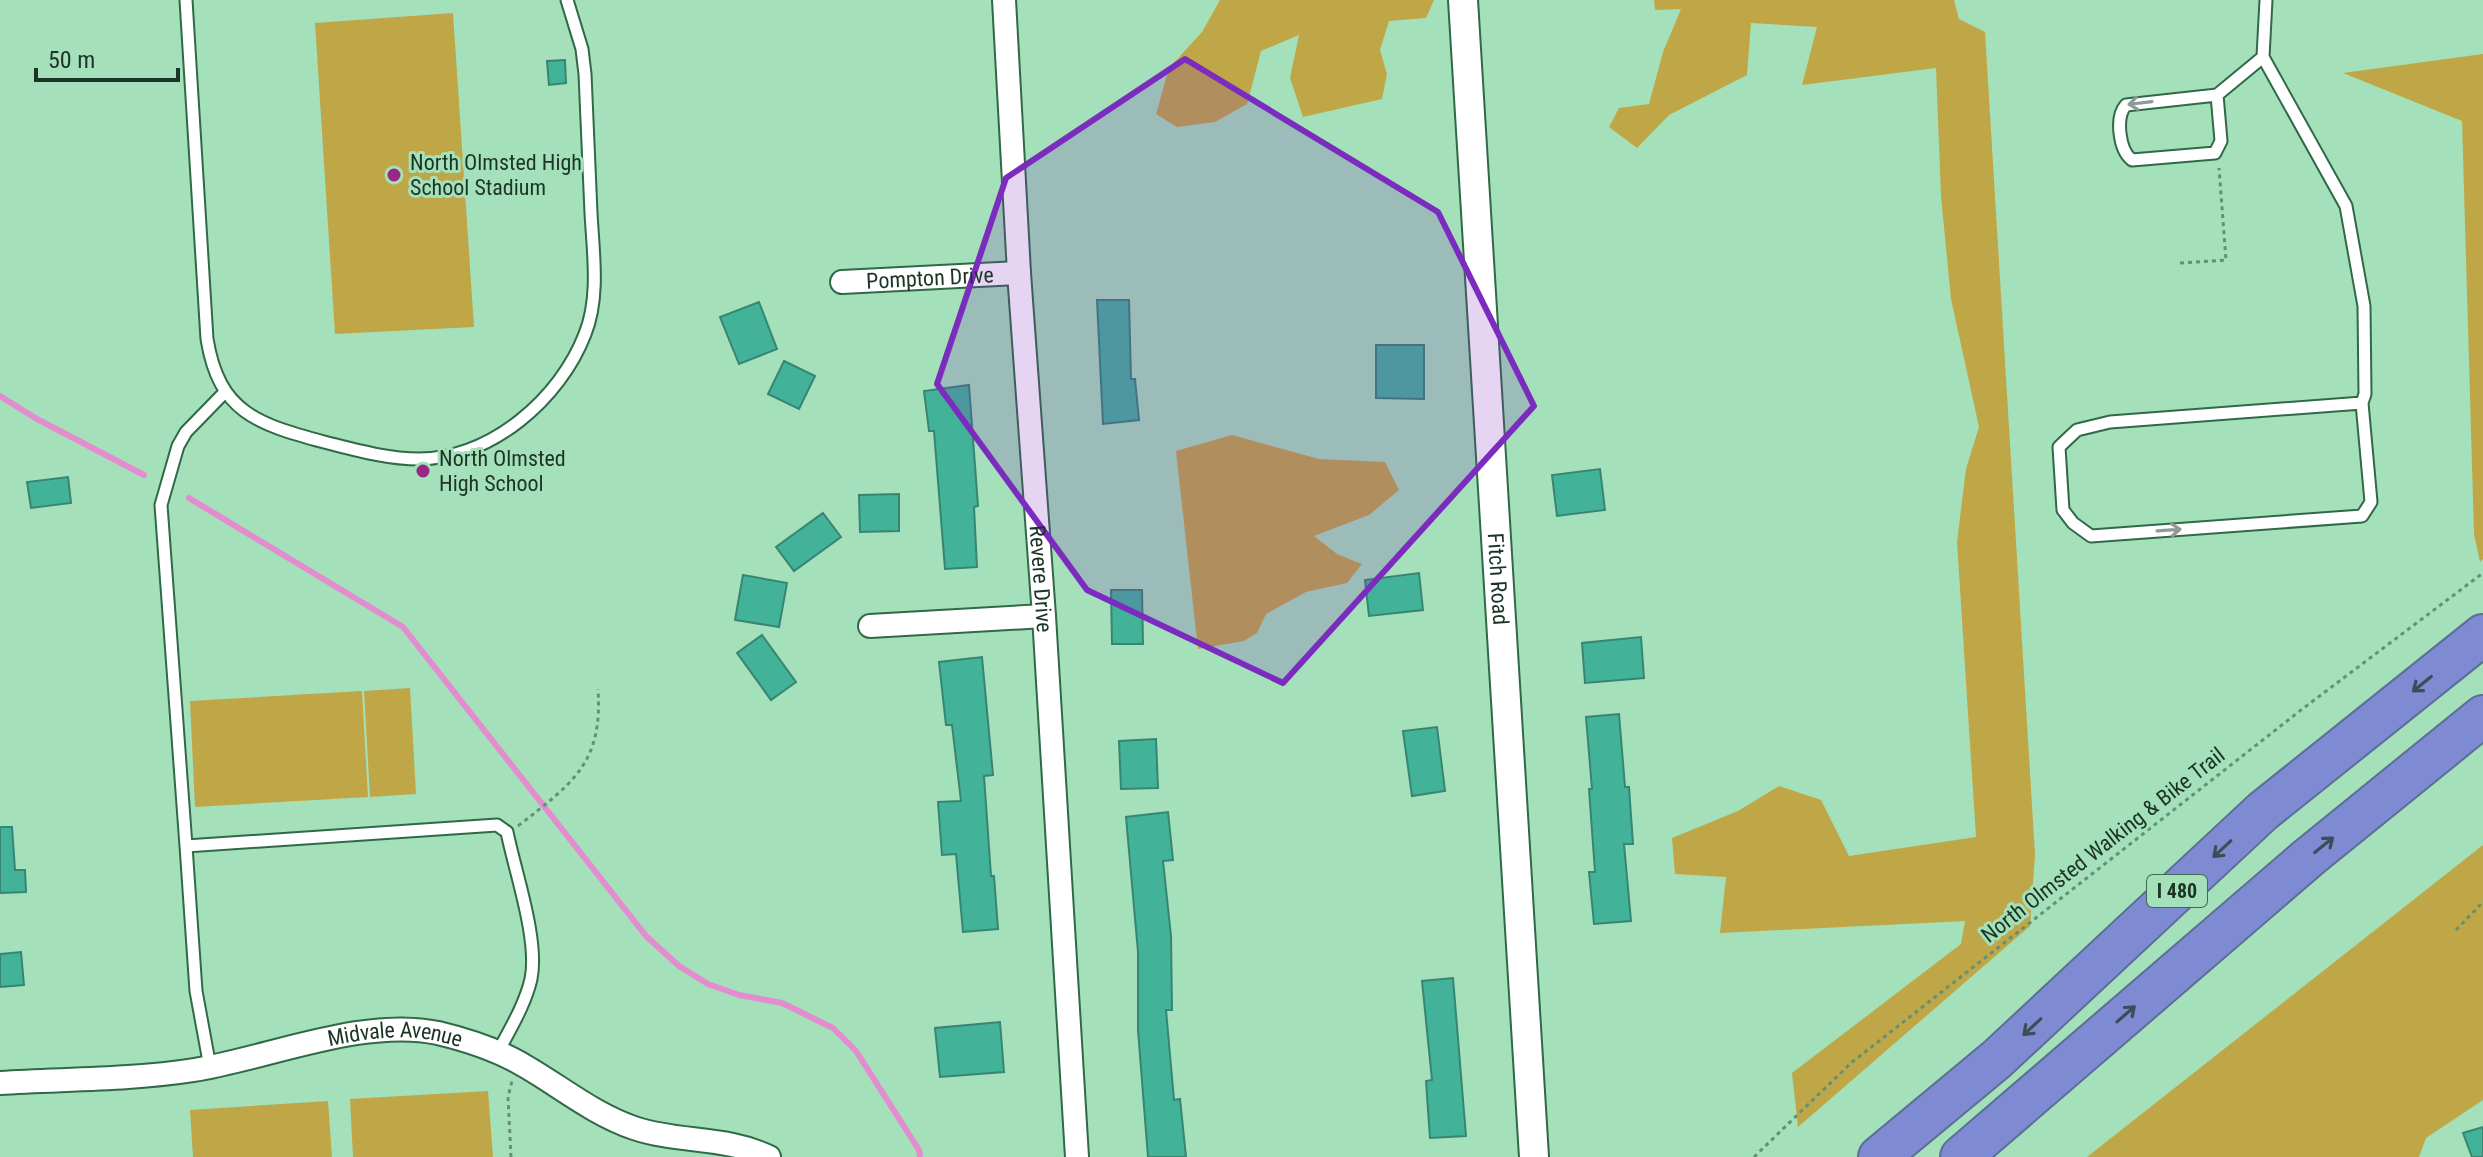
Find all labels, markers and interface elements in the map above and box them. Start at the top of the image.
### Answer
scale bar [36,32,178,82]
text: 50 m [48,46,95,74]
one-way arrow [2127,96,2154,111]
place label: North Olmsted High School Stadium [410,150,582,200]
marker: North Olmsted High School Stadium [385,166,403,184]
street label: Pompton Drive [866,262,994,293]
place label: North Olmsted High School [439,446,566,496]
marker: North Olmsted High School [414,462,432,480]
one-way arrow [2155,522,2182,537]
street label: Revere Drive [1025,524,1057,633]
street label: Fitch Road [1483,532,1514,626]
one-way arrow [2412,675,2433,693]
street label: North Olmsted Walking & Bike Trail [1976,742,2230,948]
one-way arrow [2313,837,2334,855]
one-way arrow [2212,840,2232,858]
road number: I 480 [2147,875,2207,907]
one-way arrow [2115,1006,2136,1024]
street label: Midvale Avenue [325,1017,465,1051]
one-way arrow [2022,1017,2042,1035]

